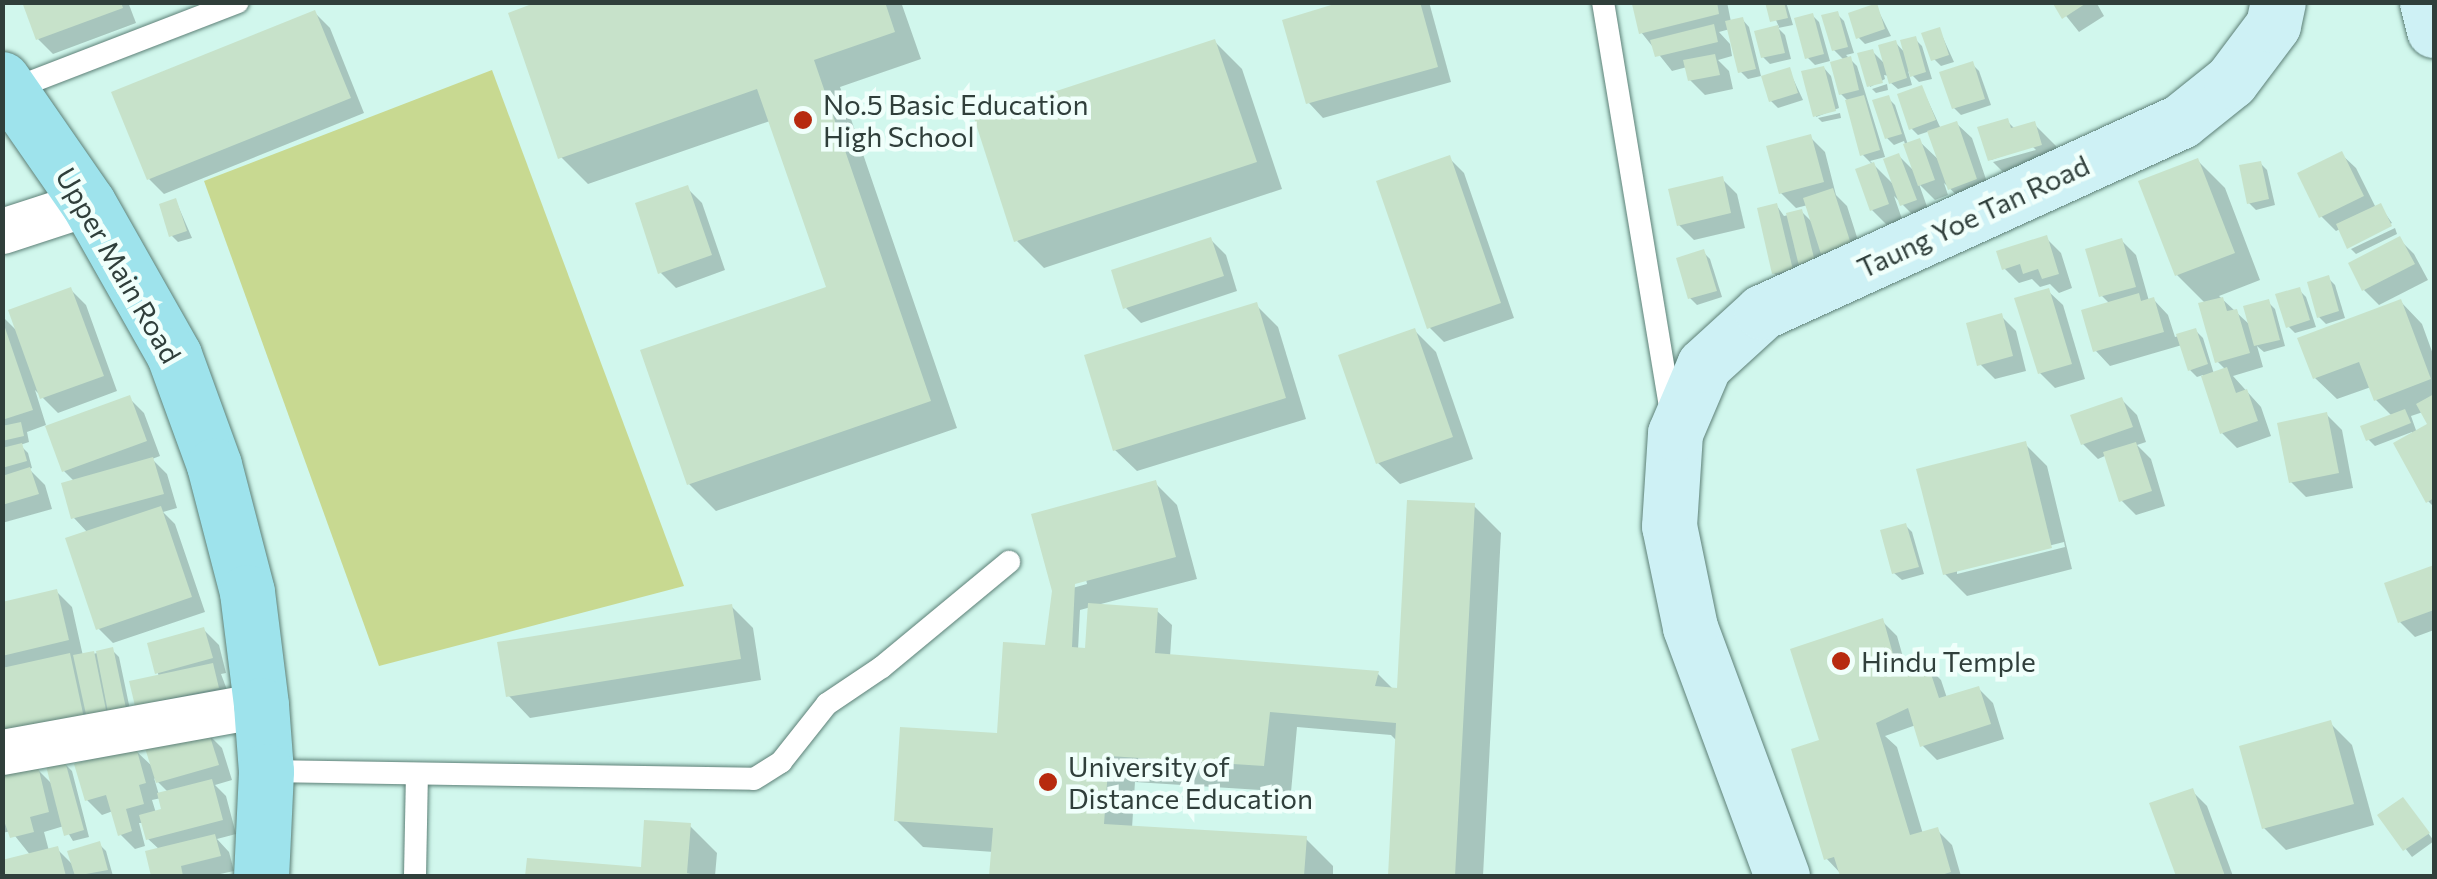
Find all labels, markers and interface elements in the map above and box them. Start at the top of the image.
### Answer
place label: No.5 Basic Education High School [823,87,1088,153]
marker: No.5 Basic Education High School [792,109,814,131]
street label: Taung Yoe Tan Road [1852,148,2094,284]
street label: Upper Main Road [49,161,189,369]
place label: Hindu Temple [1861,644,2036,678]
marker: Hindu Temple [1830,650,1852,672]
place label: University of Distance Education [1068,749,1313,815]
marker: University of Distance Education [1037,771,1059,793]

